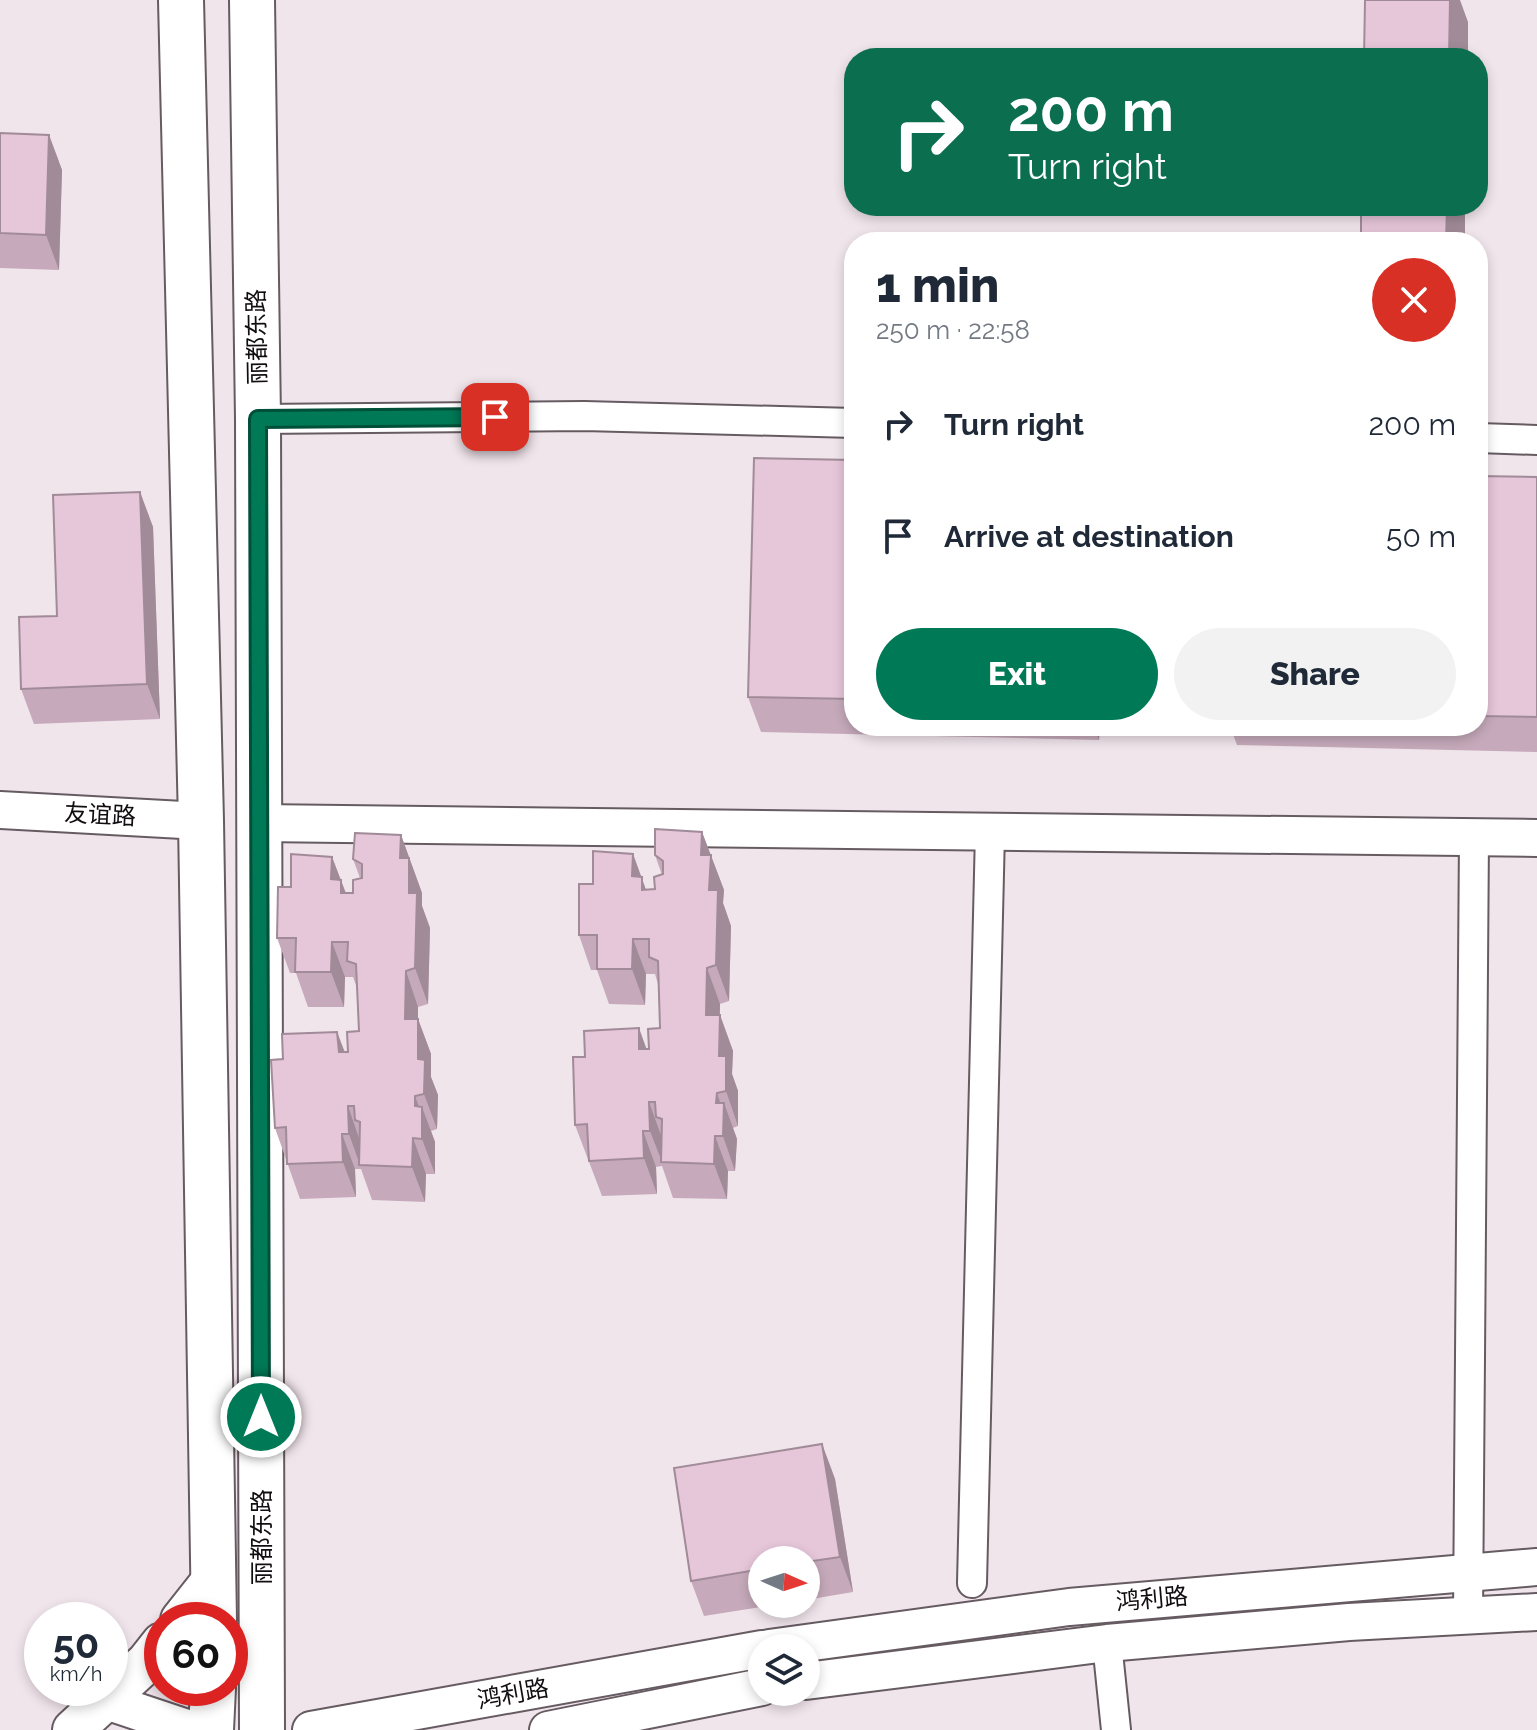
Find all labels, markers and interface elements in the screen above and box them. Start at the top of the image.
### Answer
text: 200 m [1008,78,1174,144]
icon: right [876,80,980,184]
text: Turn right [1008,145,1167,187]
text: 1 min [876,257,999,313]
button: close [1372,258,1456,342]
street label: 丽都东路 [241,289,272,385]
text: 250 m · 22:58 [876,315,1030,345]
pin [461,383,529,451]
icon: arrive [473,395,517,439]
icon: right [876,402,920,446]
text: Turn right [944,407,1084,442]
text: 200 m [1368,407,1456,442]
icon: arrive [876,514,920,558]
text: Arrive at destination [944,519,1234,554]
text: 50 m [1386,519,1456,554]
button: Exit [876,628,1158,720]
button: Share [1174,628,1456,720]
street label: 友谊路 [63,798,137,831]
position arrow [219,1375,303,1459]
street label: 丽都东路 [247,1489,276,1585]
north arrow [748,1546,820,1618]
map controls [748,1546,820,1706]
street label: 鸿利路 [1115,1581,1189,1616]
speed limit sign: 60 [144,1602,248,1706]
text: 50 [53,1620,99,1667]
button: layers [748,1634,820,1706]
text: km/h [50,1662,102,1686]
street label: 鸿利路 [475,1673,551,1714]

